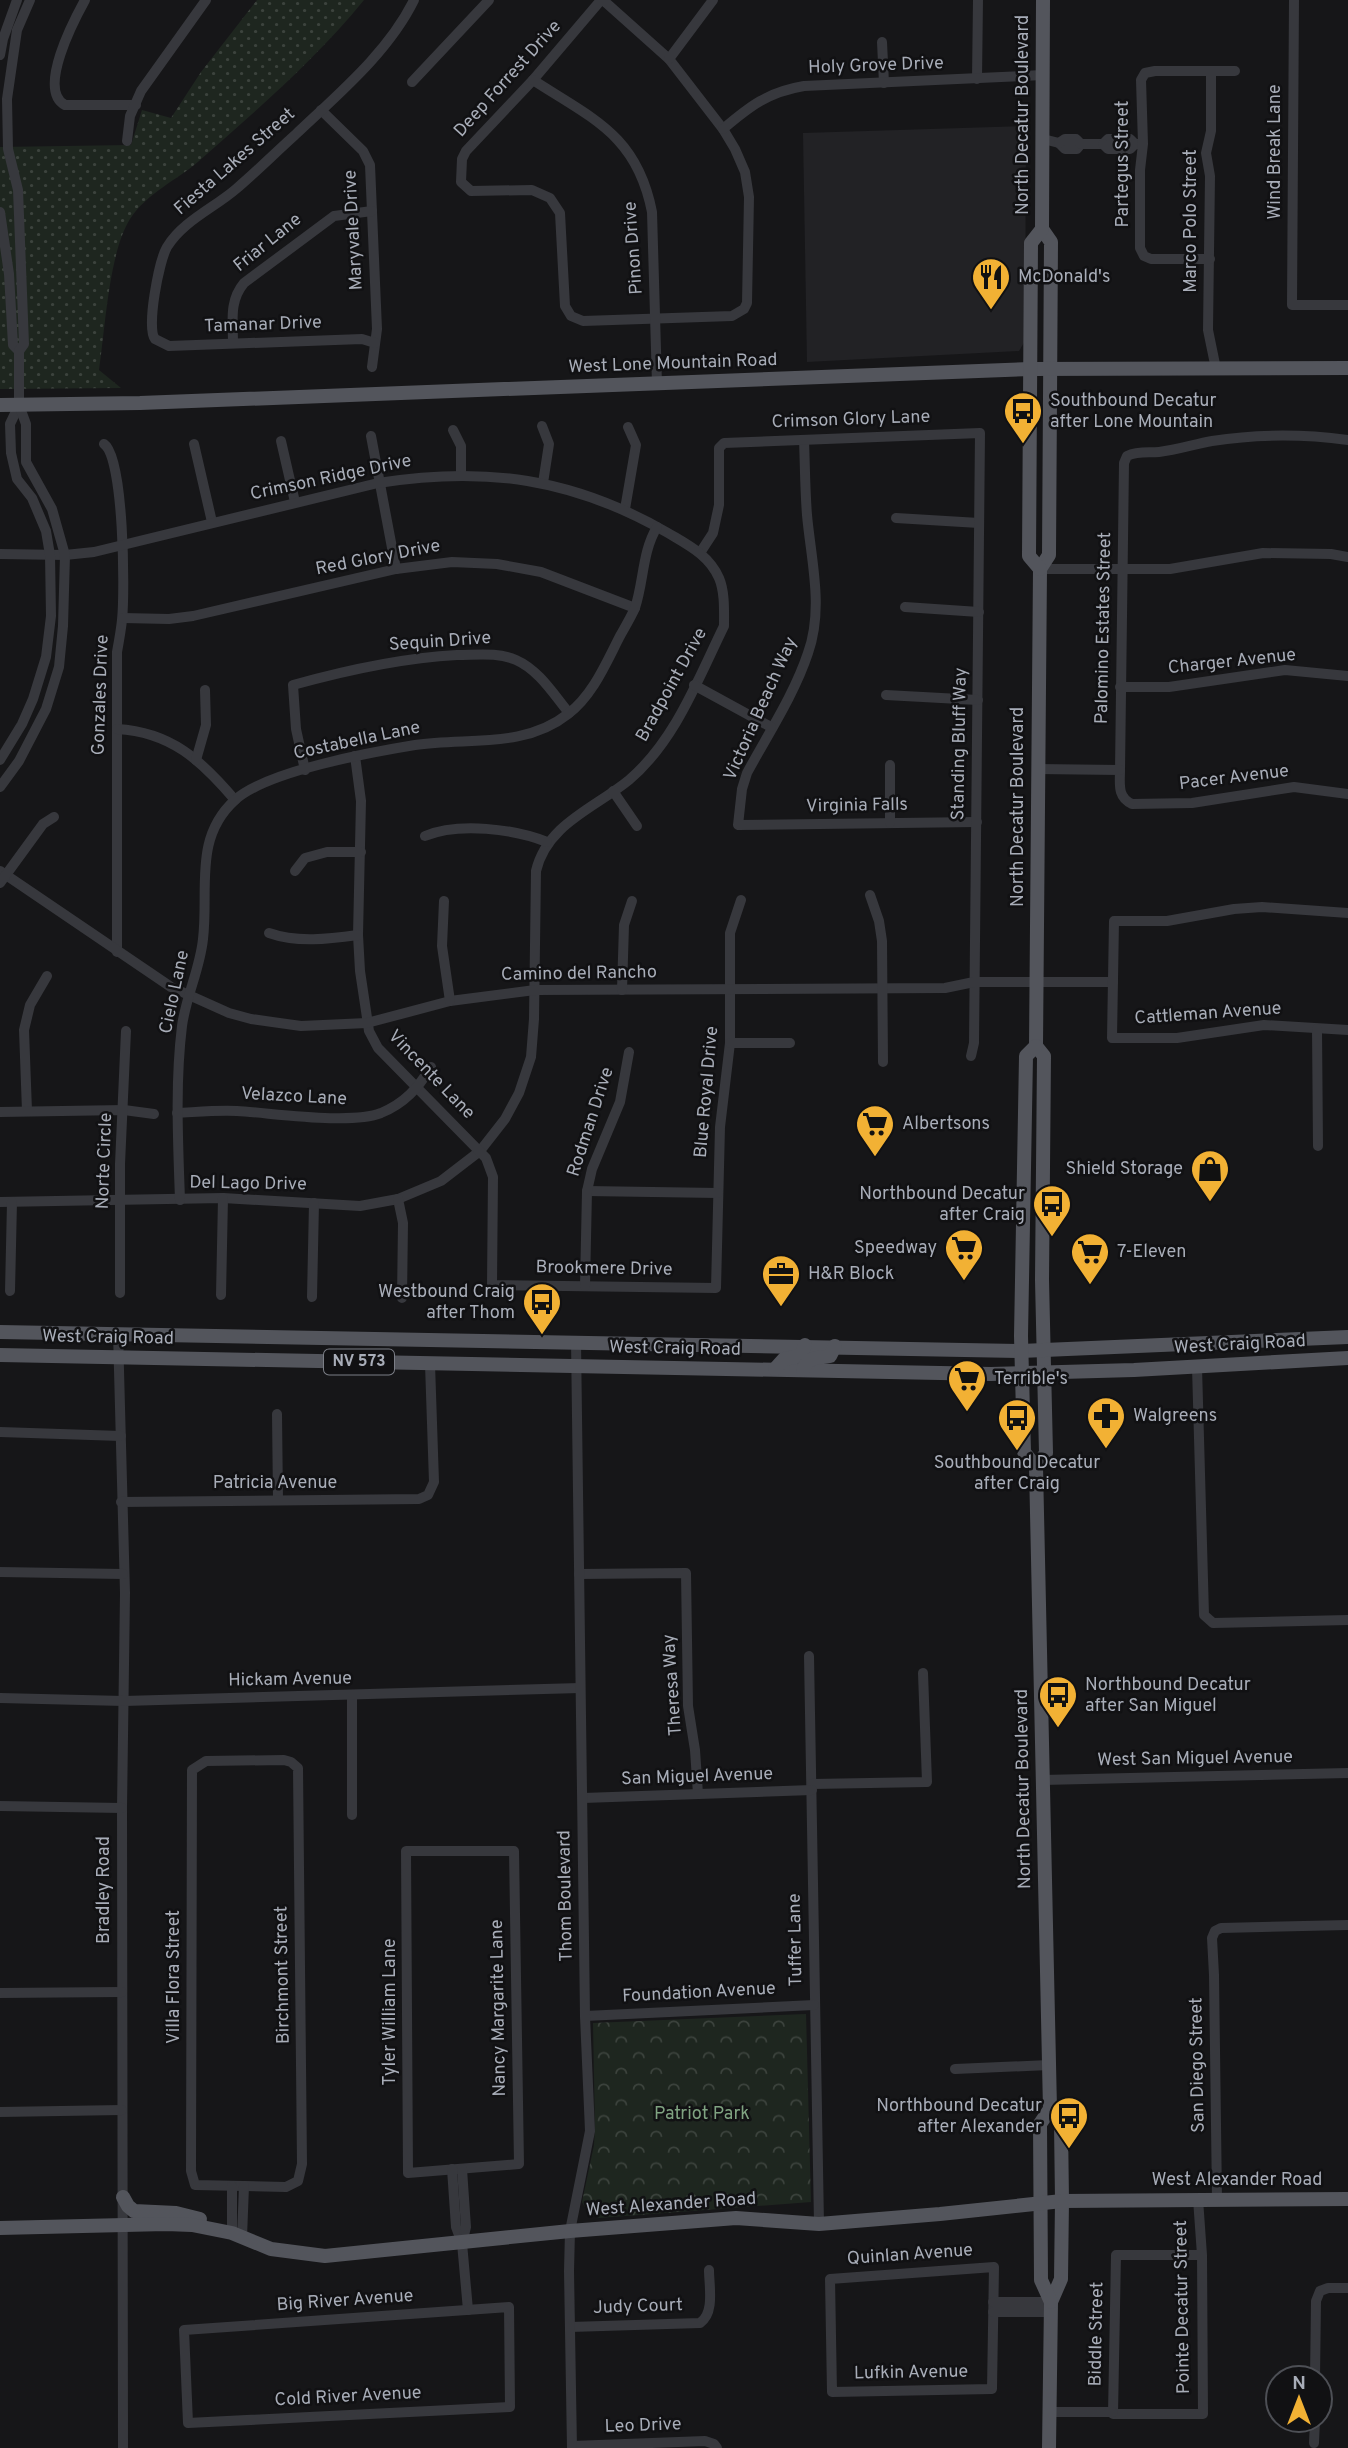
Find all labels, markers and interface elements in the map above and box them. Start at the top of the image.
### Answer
street label: North Decatur Boulevard [1012,15,1035,215]
street label: Deep Forrest Drive [449,16,567,142]
street label: Holy Grove Drive [808,52,944,80]
street label: Wind Break Lane [1264,84,1287,220]
street label: Partegus Street [1112,100,1135,228]
street label: Fiesta Lakes Street [170,103,300,221]
street label: Marco Polo Street [1180,149,1203,293]
street label: Maryvale Drive [339,169,369,291]
street label: Pinon Drive [619,201,649,295]
street label: Friar Lane [229,209,307,277]
restaurant icon: McDonald's [970,256,1012,311]
place label: McDonald's [1018,266,1110,289]
street label: Tamanar Drive [204,311,322,339]
street label: West Lone Mountain Road [568,349,778,379]
bus stop icon: Southbound Decatur after Lone Mountain [1002,390,1044,445]
place label: Southbound Decatur after Lone Mountain [1050,390,1216,434]
street label: Crimson Glory Lane [771,406,931,434]
street label: Crimson Ridge Drive [248,450,414,506]
street label: Palomino Estates Street [1091,532,1117,724]
street label: Red Glory Drive [314,535,442,581]
street label: Bradpoint Drive [631,624,713,746]
street label: Sequin Drive [388,627,492,657]
street label: Gonzales Drive [87,634,115,756]
street label: Victoria Beach Way [719,634,803,784]
street label: Charger Avenue [1167,644,1297,680]
street label: Standing Bluff Way [947,667,973,821]
street label: North Decatur Boulevard [1007,707,1030,907]
street label: Costabella Lane [292,716,422,766]
street label: Pacer Avenue [1178,760,1290,796]
street label: Virginia Falls [806,794,908,818]
street label: Cielo Lane [155,948,195,1036]
street label: Camino del Rancho [501,961,657,987]
street label: Cattleman Avenue [1134,997,1282,1031]
street label: Vincente Lane [382,1025,480,1125]
street label: Blue Royal Drive [690,1025,724,1159]
street label: Rodman Drive [562,1064,620,1180]
street label: Velazco Lane [240,1083,348,1111]
supermarket icon: Albertsons [854,1103,896,1158]
street label: Norte Circle [92,1112,118,1210]
place label: Albertsons [902,1113,990,1136]
shop icon: Shield Storage [1189,1148,1231,1203]
place label: Shield Storage [1065,1158,1183,1181]
street label: Del Lago Drive [189,1171,307,1197]
place label: Northbound Decatur after Craig [859,1183,1025,1227]
bus stop icon: Northbound Decatur after Craig [1031,1183,1073,1238]
supermarket icon: Speedway [943,1227,985,1282]
supermarket icon: 7-Eleven [1069,1231,1111,1286]
place label: Speedway [854,1237,937,1260]
place label: 7-Eleven [1117,1241,1186,1264]
office icon: H&R Block [760,1253,802,1308]
street label: Brookmere Drive [535,1256,673,1282]
place label: H&R Block [808,1263,894,1286]
place label: Westbound Craig after Thom [378,1281,515,1325]
bus stop icon: Westbound Craig after Thom [521,1281,563,1336]
street label: West Craig Road [42,1325,174,1351]
street label: West Craig Road [1174,1330,1306,1360]
street label: West Craig Road [609,1336,741,1362]
road number: NV 573 [324,1350,394,1374]
supermarket icon: Terrible's [946,1358,988,1413]
place label: Terrible's [994,1368,1068,1391]
pharmacy icon: Walgreens [1085,1395,1127,1450]
bus stop icon: Southbound Decatur after Craig [996,1397,1038,1452]
place label: Walgreens [1133,1405,1217,1428]
place label: Southbound Decatur after Craig [934,1452,1100,1496]
street label: Patricia Avenue [213,1472,337,1495]
street label: Theresa Way [658,1633,688,1737]
street label: Hickam Avenue [228,1667,352,1693]
bus stop icon: Northbound Decatur after San Miguel [1037,1674,1079,1729]
place label: Northbound Decatur after San Miguel [1085,1674,1251,1718]
street label: North Decatur Boulevard [1011,1689,1037,1889]
street label: West San Miguel Avenue [1097,1746,1293,1772]
street label: San Miguel Avenue [621,1763,773,1791]
street label: Thom Boulevard [553,1830,579,1962]
street label: Bradley Road [93,1836,116,1944]
street label: Tuffer Lane [784,1893,808,1987]
street label: Birchmont Street [270,1906,296,2044]
street label: Villa Flora Street [163,1910,186,2044]
street label: Nancy Margarite Lane [486,1919,512,2097]
street label: Tyler William Lane [379,1938,402,2086]
street label: Foundation Avenue [622,1977,776,2009]
street label: San Diego Street [1185,1997,1211,2133]
place label: Northbound Decatur after Alexander [876,2095,1042,2139]
bus stop icon: Northbound Decatur after Alexander [1048,2095,1090,2150]
park label: Patriot Park [654,2103,750,2126]
street label: West Alexander Road [1152,2169,1322,2192]
street label: West Alexander Road [585,2188,757,2222]
street label: Pointe Decatur Street [1170,2220,1196,2394]
street label: Quinlan Avenue [846,2239,974,2271]
street label: Biddle Street [1085,2281,1109,2387]
street label: Big River Avenue [276,2285,414,2317]
street label: Judy Court [593,2294,683,2320]
street label: Lufkin Avenue [854,2361,968,2385]
north arrow [1264,2364,1334,2434]
text: N [1292,2372,1306,2396]
street label: Cold River Avenue [274,2382,422,2412]
street label: Leo Drive [604,2413,682,2439]

